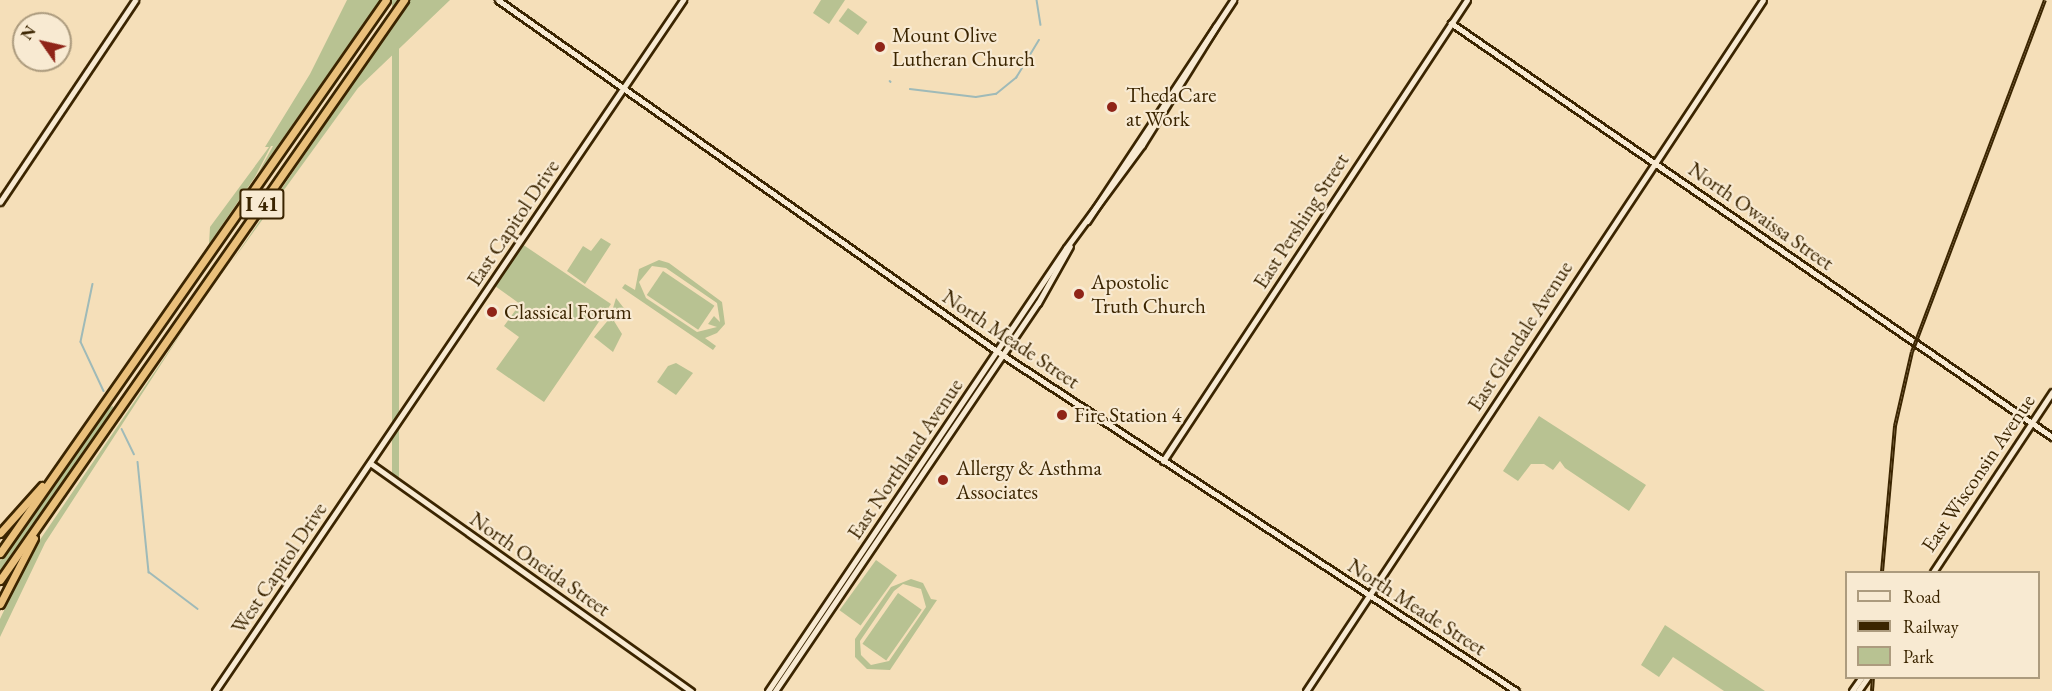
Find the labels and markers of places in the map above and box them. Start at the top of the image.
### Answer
place label: Mount Olive Lutheran Church [892,22,1035,72]
marker: Mount Olive Lutheran Church [873,40,887,54]
place label: ThedaCare at Work [1126,82,1216,132]
marker: ThedaCare at Work [1103,98,1121,116]
place label: Apostolic Truth Church [1091,269,1206,319]
marker: Apostolic Truth Church [1072,287,1086,301]
place label: Classical Forum [504,299,632,325]
marker: Classical Forum [485,305,499,319]
place label: Fire Station 4 [1074,402,1182,428]
marker: Fire Station 4 [1055,408,1069,422]
place label: Allergy & Asthma Associates [956,455,1102,505]
marker: Allergy & Asthma Associates [934,471,952,489]

